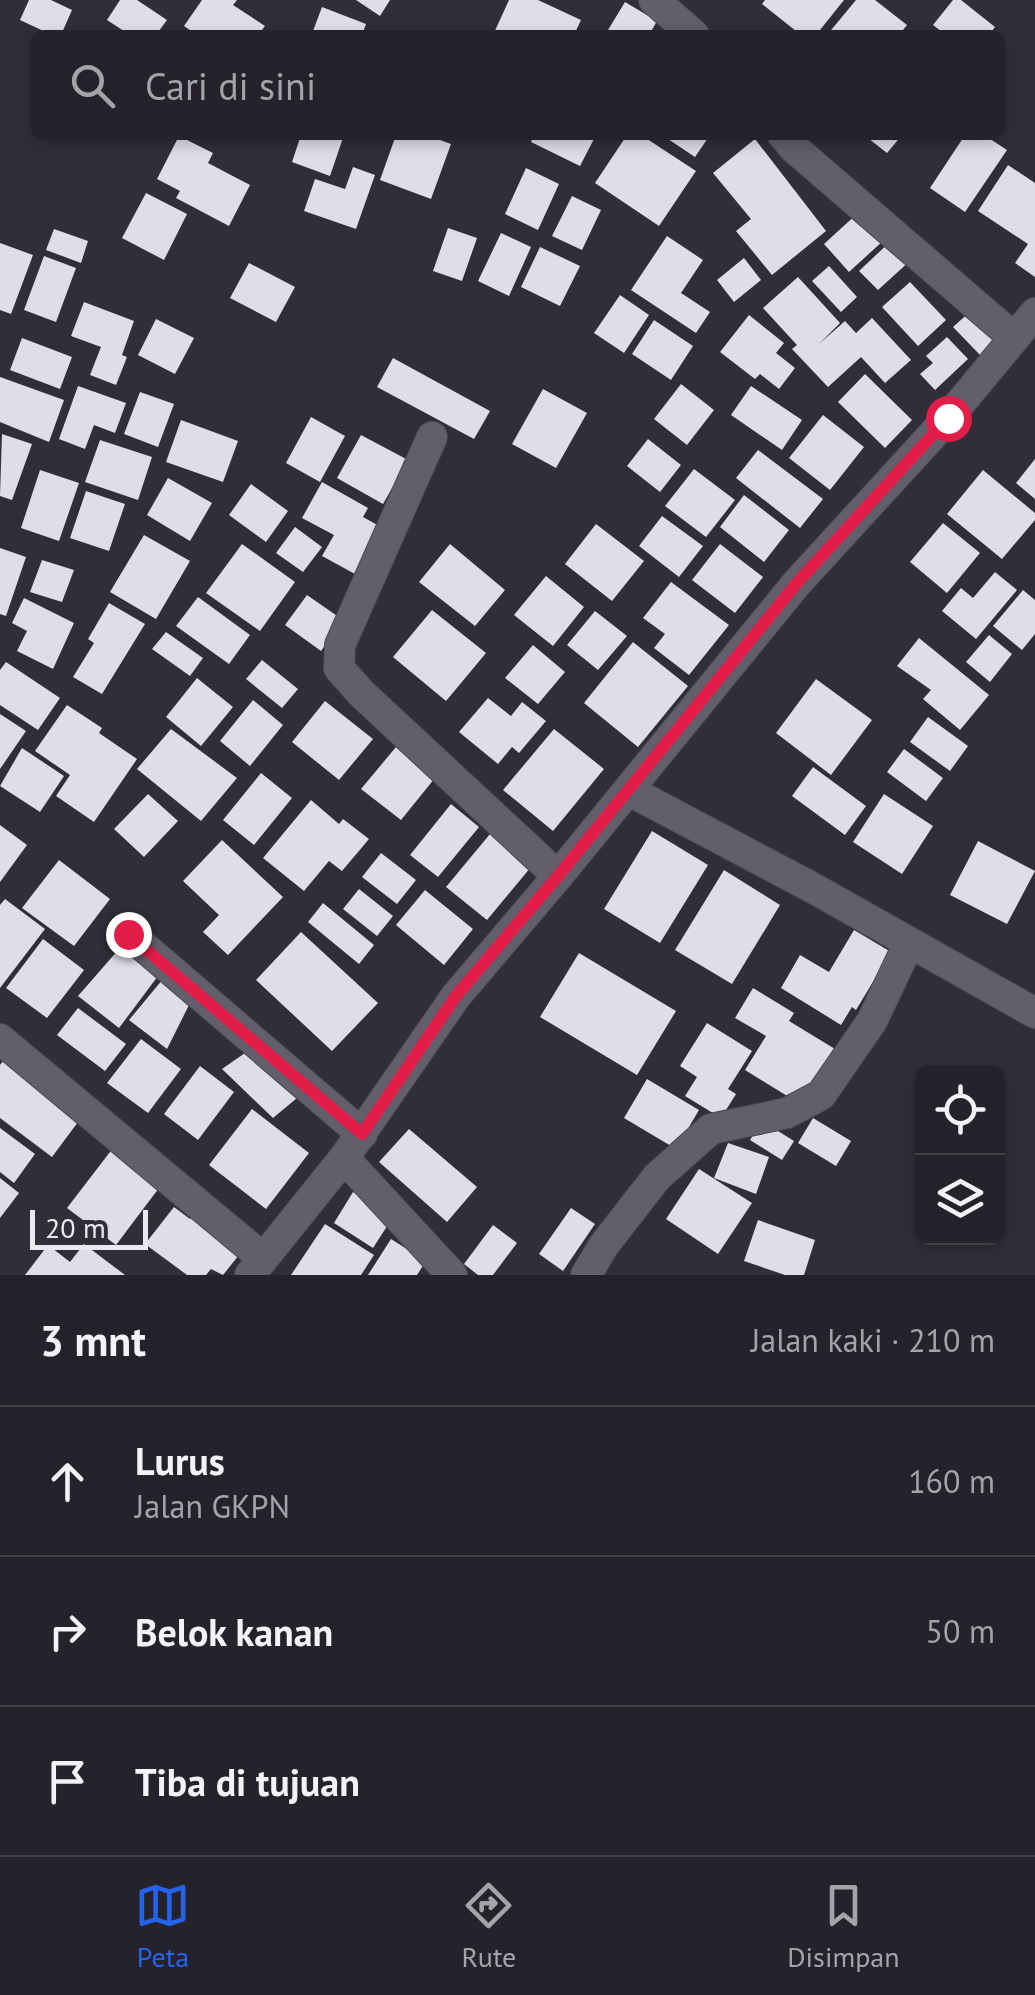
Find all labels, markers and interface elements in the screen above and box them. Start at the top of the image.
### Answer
search box [30,30,1005,140]
icon: search [65,58,120,113]
text: Cari di sini [145,61,316,110]
route start [926,396,972,442]
route end [106,912,152,958]
map controls [915,1065,1005,1245]
button: locate [915,1065,1005,1155]
button: layers [915,1155,1005,1245]
scale bar [30,1205,148,1250]
text: 20 m [45,1209,106,1246]
text: 3 mnt [40,1313,146,1368]
text: Jalan kaki · 210 m [751,1319,995,1361]
text: Lurus [135,1436,225,1485]
icon: ahead [40,1454,95,1509]
text: 160 m [908,1460,995,1502]
text: Jalan GKPN [135,1485,290,1527]
icon: right [40,1604,95,1659]
text: Belok kanan [135,1607,333,1656]
text: 50 m [926,1610,995,1652]
icon: arrive [40,1754,95,1809]
text: Tiba di tujuan [135,1757,360,1806]
tab: Peta [135,1878,190,1975]
tab: Rute [461,1878,516,1975]
tab: Disimpan [787,1878,900,1975]

